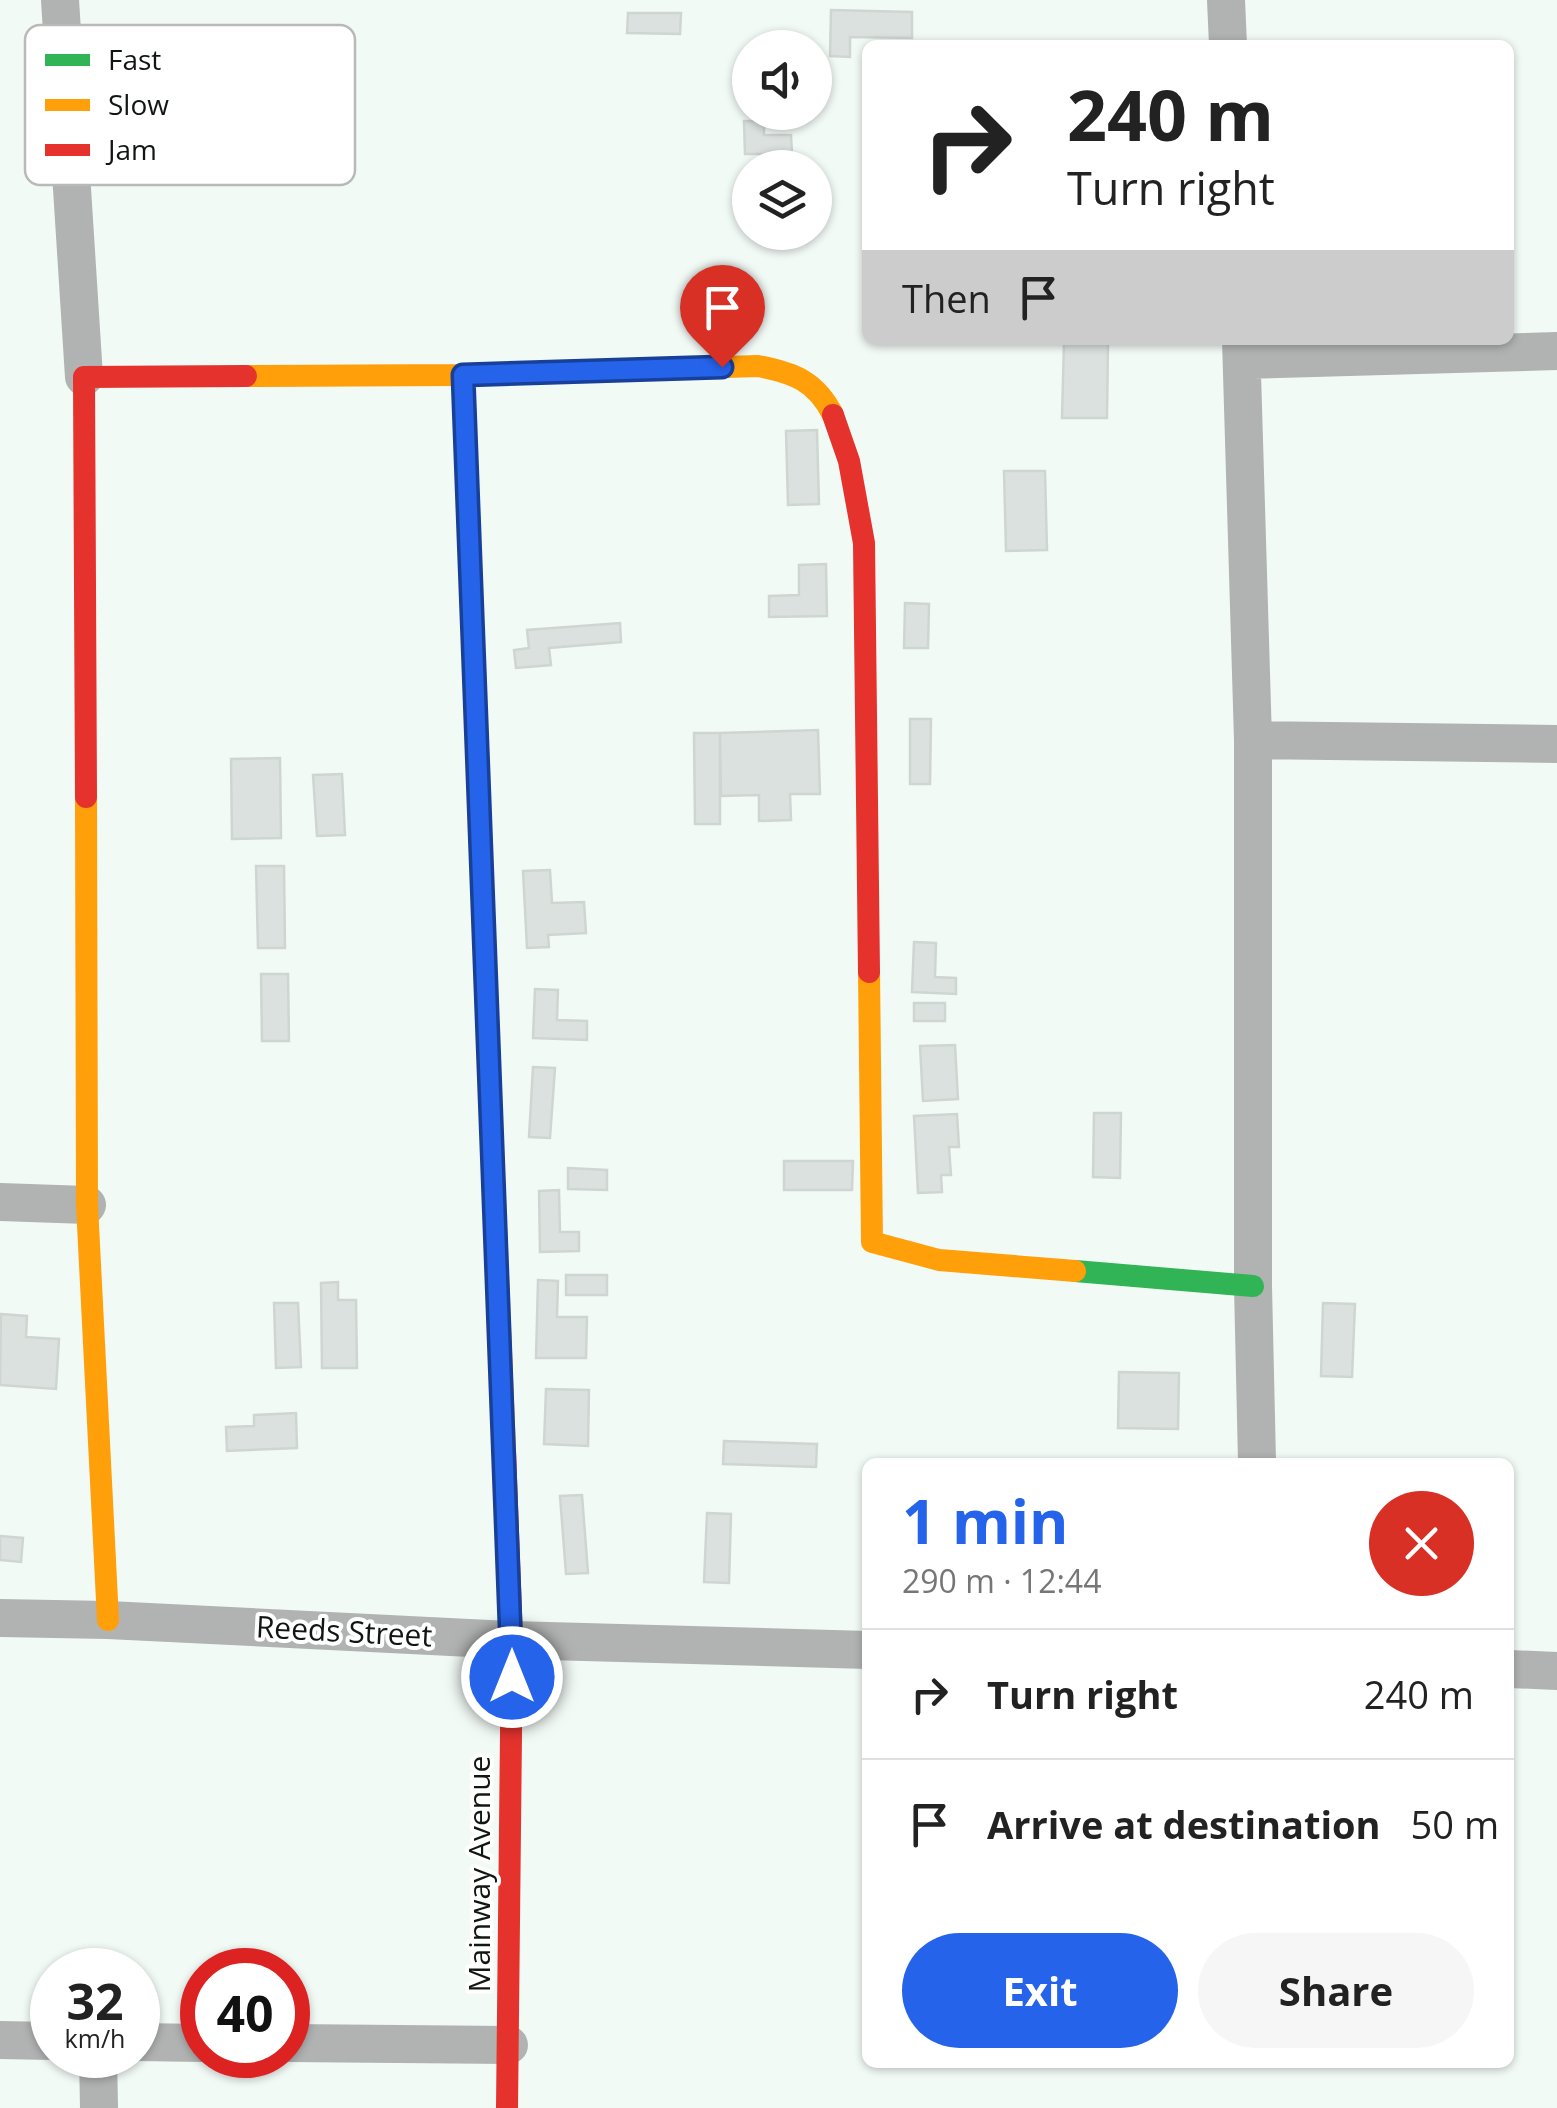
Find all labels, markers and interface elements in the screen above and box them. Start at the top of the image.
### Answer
legend [25,25,355,185]
map controls [732,30,832,250]
button: sound [732,30,832,130]
text: Fast [108,40,161,78]
text: 240 m [1067,66,1274,162]
icon: right [902,80,1032,210]
text: Slow [108,85,169,123]
text: Jam [105,130,157,168]
button: layers [732,150,832,250]
text: Turn right [1067,157,1275,218]
pin [680,265,765,368]
icon: arrive [1011,270,1066,325]
text: Then [902,272,991,324]
icon: arrive [695,280,750,335]
text: 1 min [902,1480,1069,1562]
button: close [1369,1491,1474,1596]
text: 290 m · 12:44 [902,1559,1101,1602]
street label: Reeds Street [255,1605,433,1656]
position arrow [460,1625,564,1729]
icon: right [902,1667,957,1722]
text: Turn right [987,1668,1178,1720]
text: 240 m [1364,1668,1474,1720]
street label: Mainway Avenue [458,1756,499,1992]
icon: arrive [902,1797,957,1852]
text: Arrive at destination [987,1798,1381,1850]
text: 50 m [1411,1798,1499,1850]
button: Exit [902,1933,1178,2048]
button: Share [1198,1933,1474,2048]
speed limit sign: 40 [180,1948,310,2078]
text: 32 [66,1967,124,2035]
text: km/h [65,2021,125,2055]

